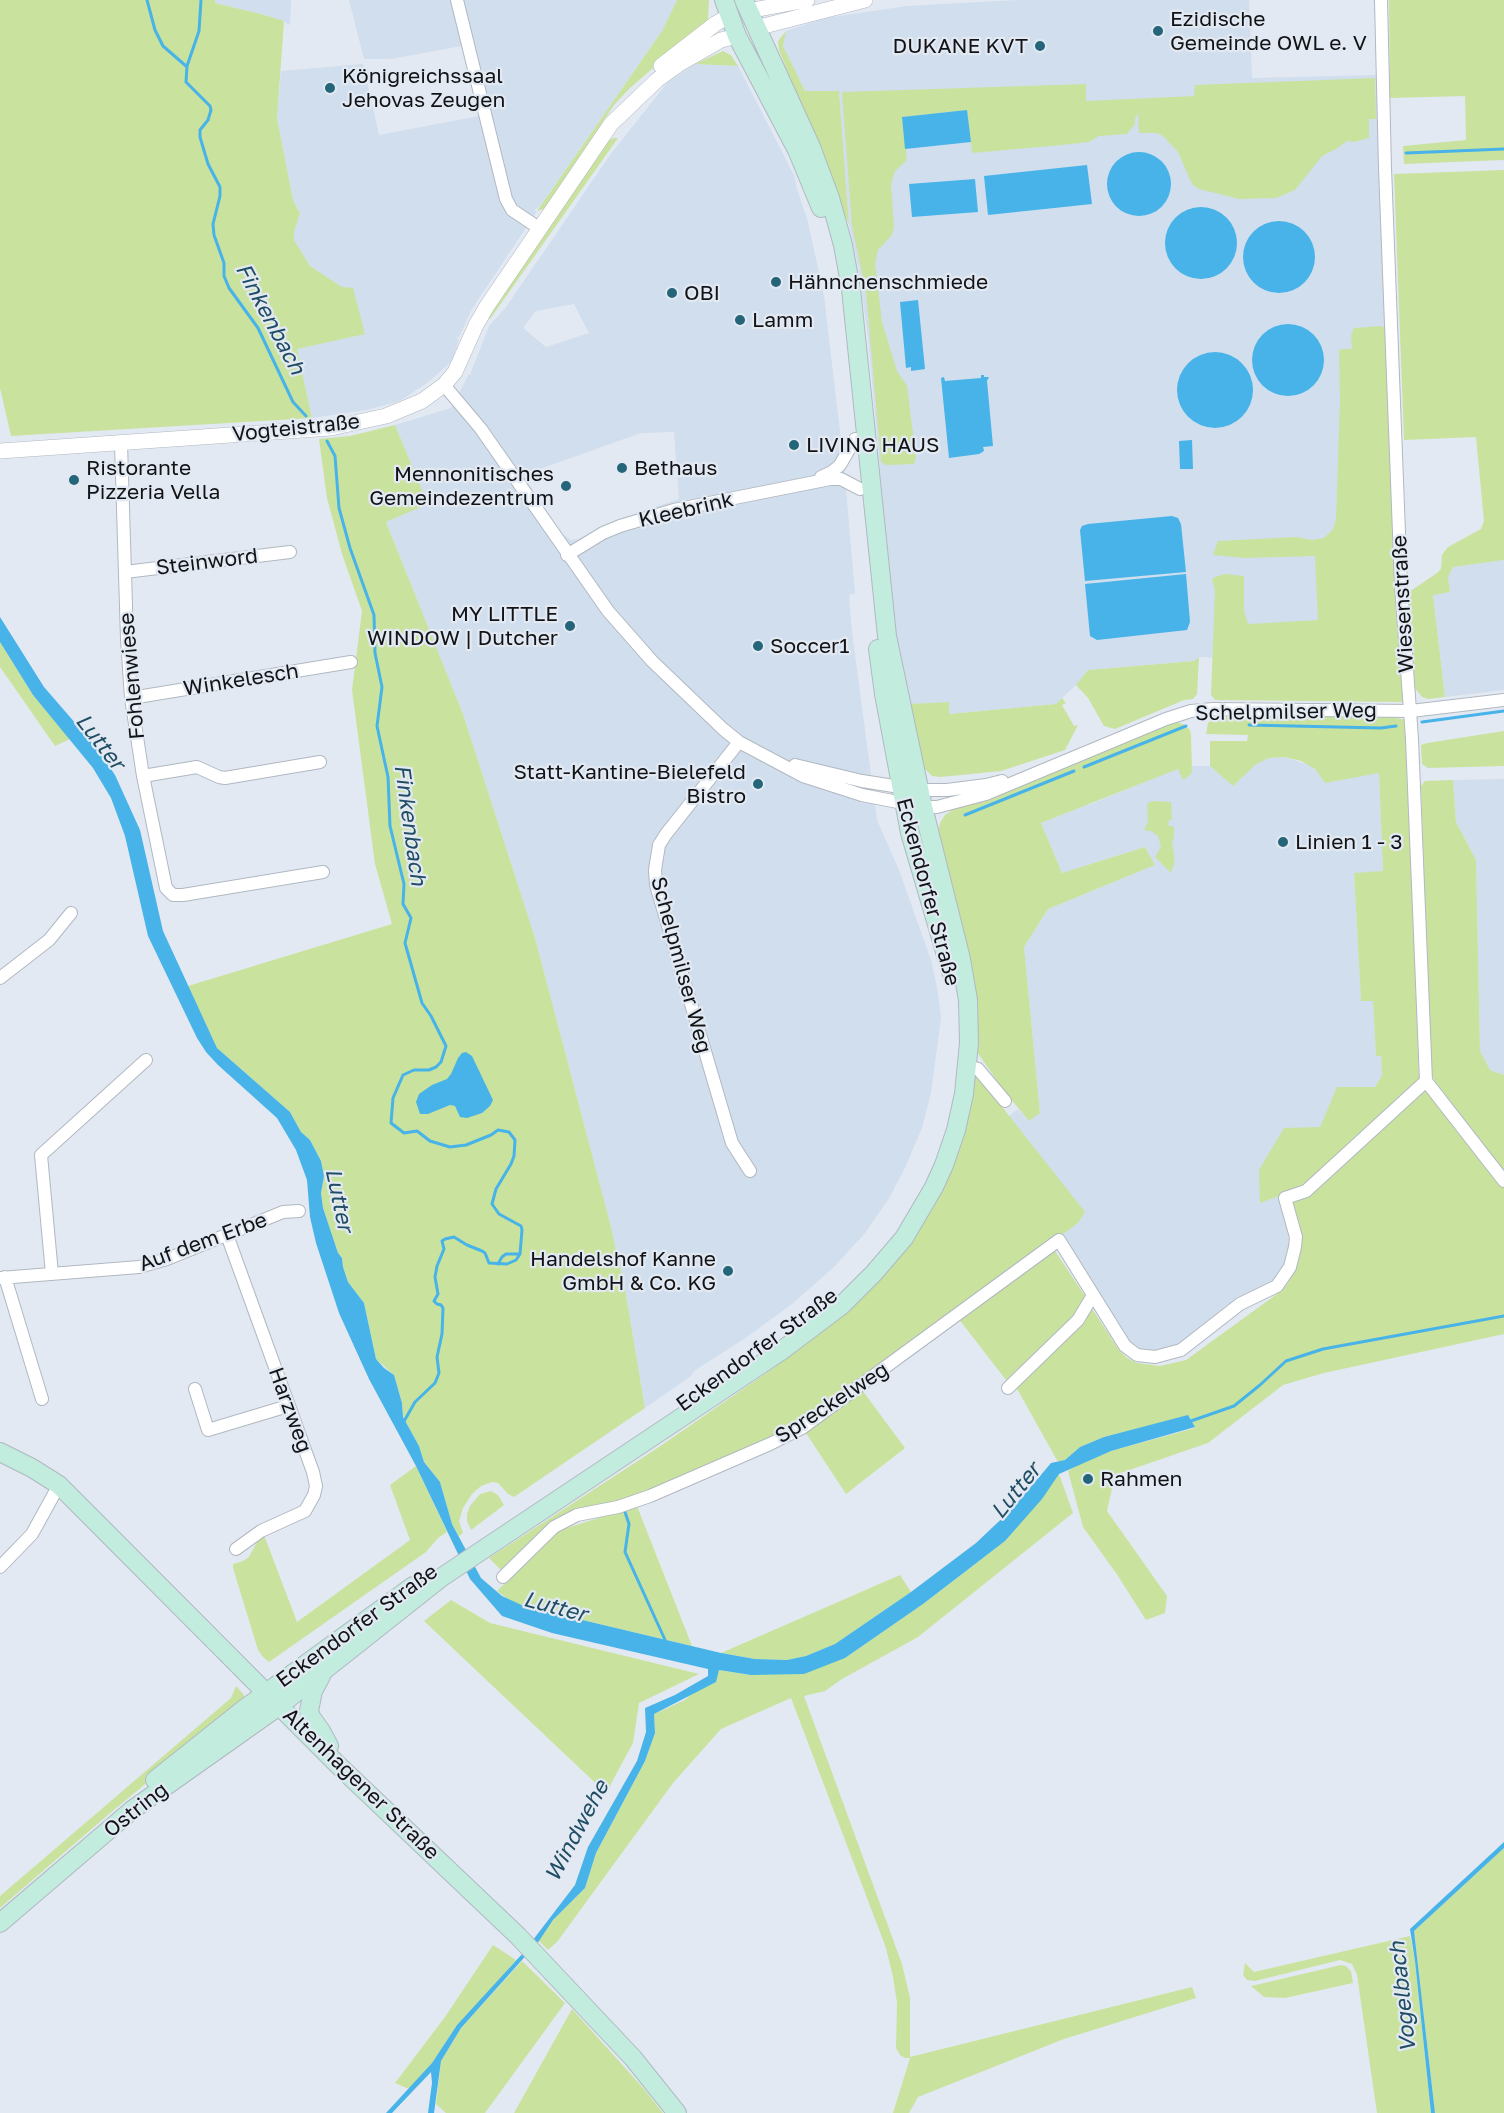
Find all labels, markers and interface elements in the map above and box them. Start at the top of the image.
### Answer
place label: Ezidische Gemeinde OWL e. V [1170,6,1367,56]
marker: Ezidische Gemeinde OWL e. V [1151,24,1165,38]
place label: DUKANE KVT [893,33,1028,59]
marker: DUKANE KVT [1033,39,1047,53]
place label: Königreichssaal Jehovas Zeugen [342,63,505,113]
marker: Königreichssaal Jehovas Zeugen [323,81,337,95]
water label: Finkenbach [230,259,310,379]
place label: Hähnchenschmiede [788,269,988,295]
marker: Hähnchenschmiede [769,275,783,289]
place label: OBI [684,280,720,306]
marker: OBI [665,286,679,300]
place label: Lamm [752,307,813,333]
marker: Lamm [733,313,747,327]
street label: Vogteistraße [231,409,361,447]
place label: LIVING HAUS [806,432,939,458]
marker: LIVING HAUS [787,438,801,452]
place label: Ristorante Pizzeria Vella [86,455,220,505]
place label: Bethaus [634,455,717,481]
place label: Mennonitisches Gemeindezentrum [369,461,554,511]
marker: Bethaus [615,461,629,475]
marker: Ristorante Pizzeria Vella [67,473,81,487]
marker: Mennonitisches Gemeindezentrum [559,479,573,493]
street label: Kleebrink [636,487,736,533]
street label: Wiesenstraße [1387,534,1419,674]
street label: Steinword [155,543,259,581]
place label: MY LITTLE WINDOW | Dutcher [367,601,558,651]
street label: Fohlenwiese [114,611,150,741]
marker: MY LITTLE WINDOW | Dutcher [563,619,577,633]
place label: Soccer1 [770,633,849,659]
marker: Soccer1 [751,639,765,653]
street label: Winkelesch [181,658,301,702]
street label: Schelpmilser Weg [1195,698,1377,726]
water label: Lutter [70,709,130,775]
place label: Statt-Kantine-Bielefeld Bistro [513,759,746,809]
water label: Finkenbach [388,763,432,887]
marker: Statt-Kantine-Bielefeld Bistro [751,777,765,791]
street label: Eckendorfer Straße [891,795,965,989]
place label: Linien 1 - 3 [1295,829,1402,855]
marker: Linien 1 - 3 [1276,835,1290,849]
street label: Schelpmilser Weg [645,874,717,1056]
water label: Lutter [319,1166,359,1234]
street label: Auf dem Erbe [136,1207,270,1277]
place label: Handelshof Kanne GmbH & Co. KG [530,1246,716,1296]
marker: Handelshof Kanne GmbH & Co. KG [721,1264,735,1278]
street label: Eckendorfer Straße [671,1283,843,1417]
street label: Spreckelweg [771,1357,893,1449]
street label: Harzweg [263,1364,317,1456]
water label: Lutter [986,1458,1046,1524]
place label: Rahmen [1100,1466,1183,1492]
marker: Rahmen [1081,1472,1095,1486]
street label: Eckendorfer Straße [271,1559,443,1693]
water label: Lutter [521,1586,589,1628]
street label: Altenhagener Straße [278,1703,444,1865]
water label: Windwehe [539,1776,615,1886]
street label: Ostring [99,1777,173,1843]
water label: Vogelbach [1384,1940,1422,2054]

